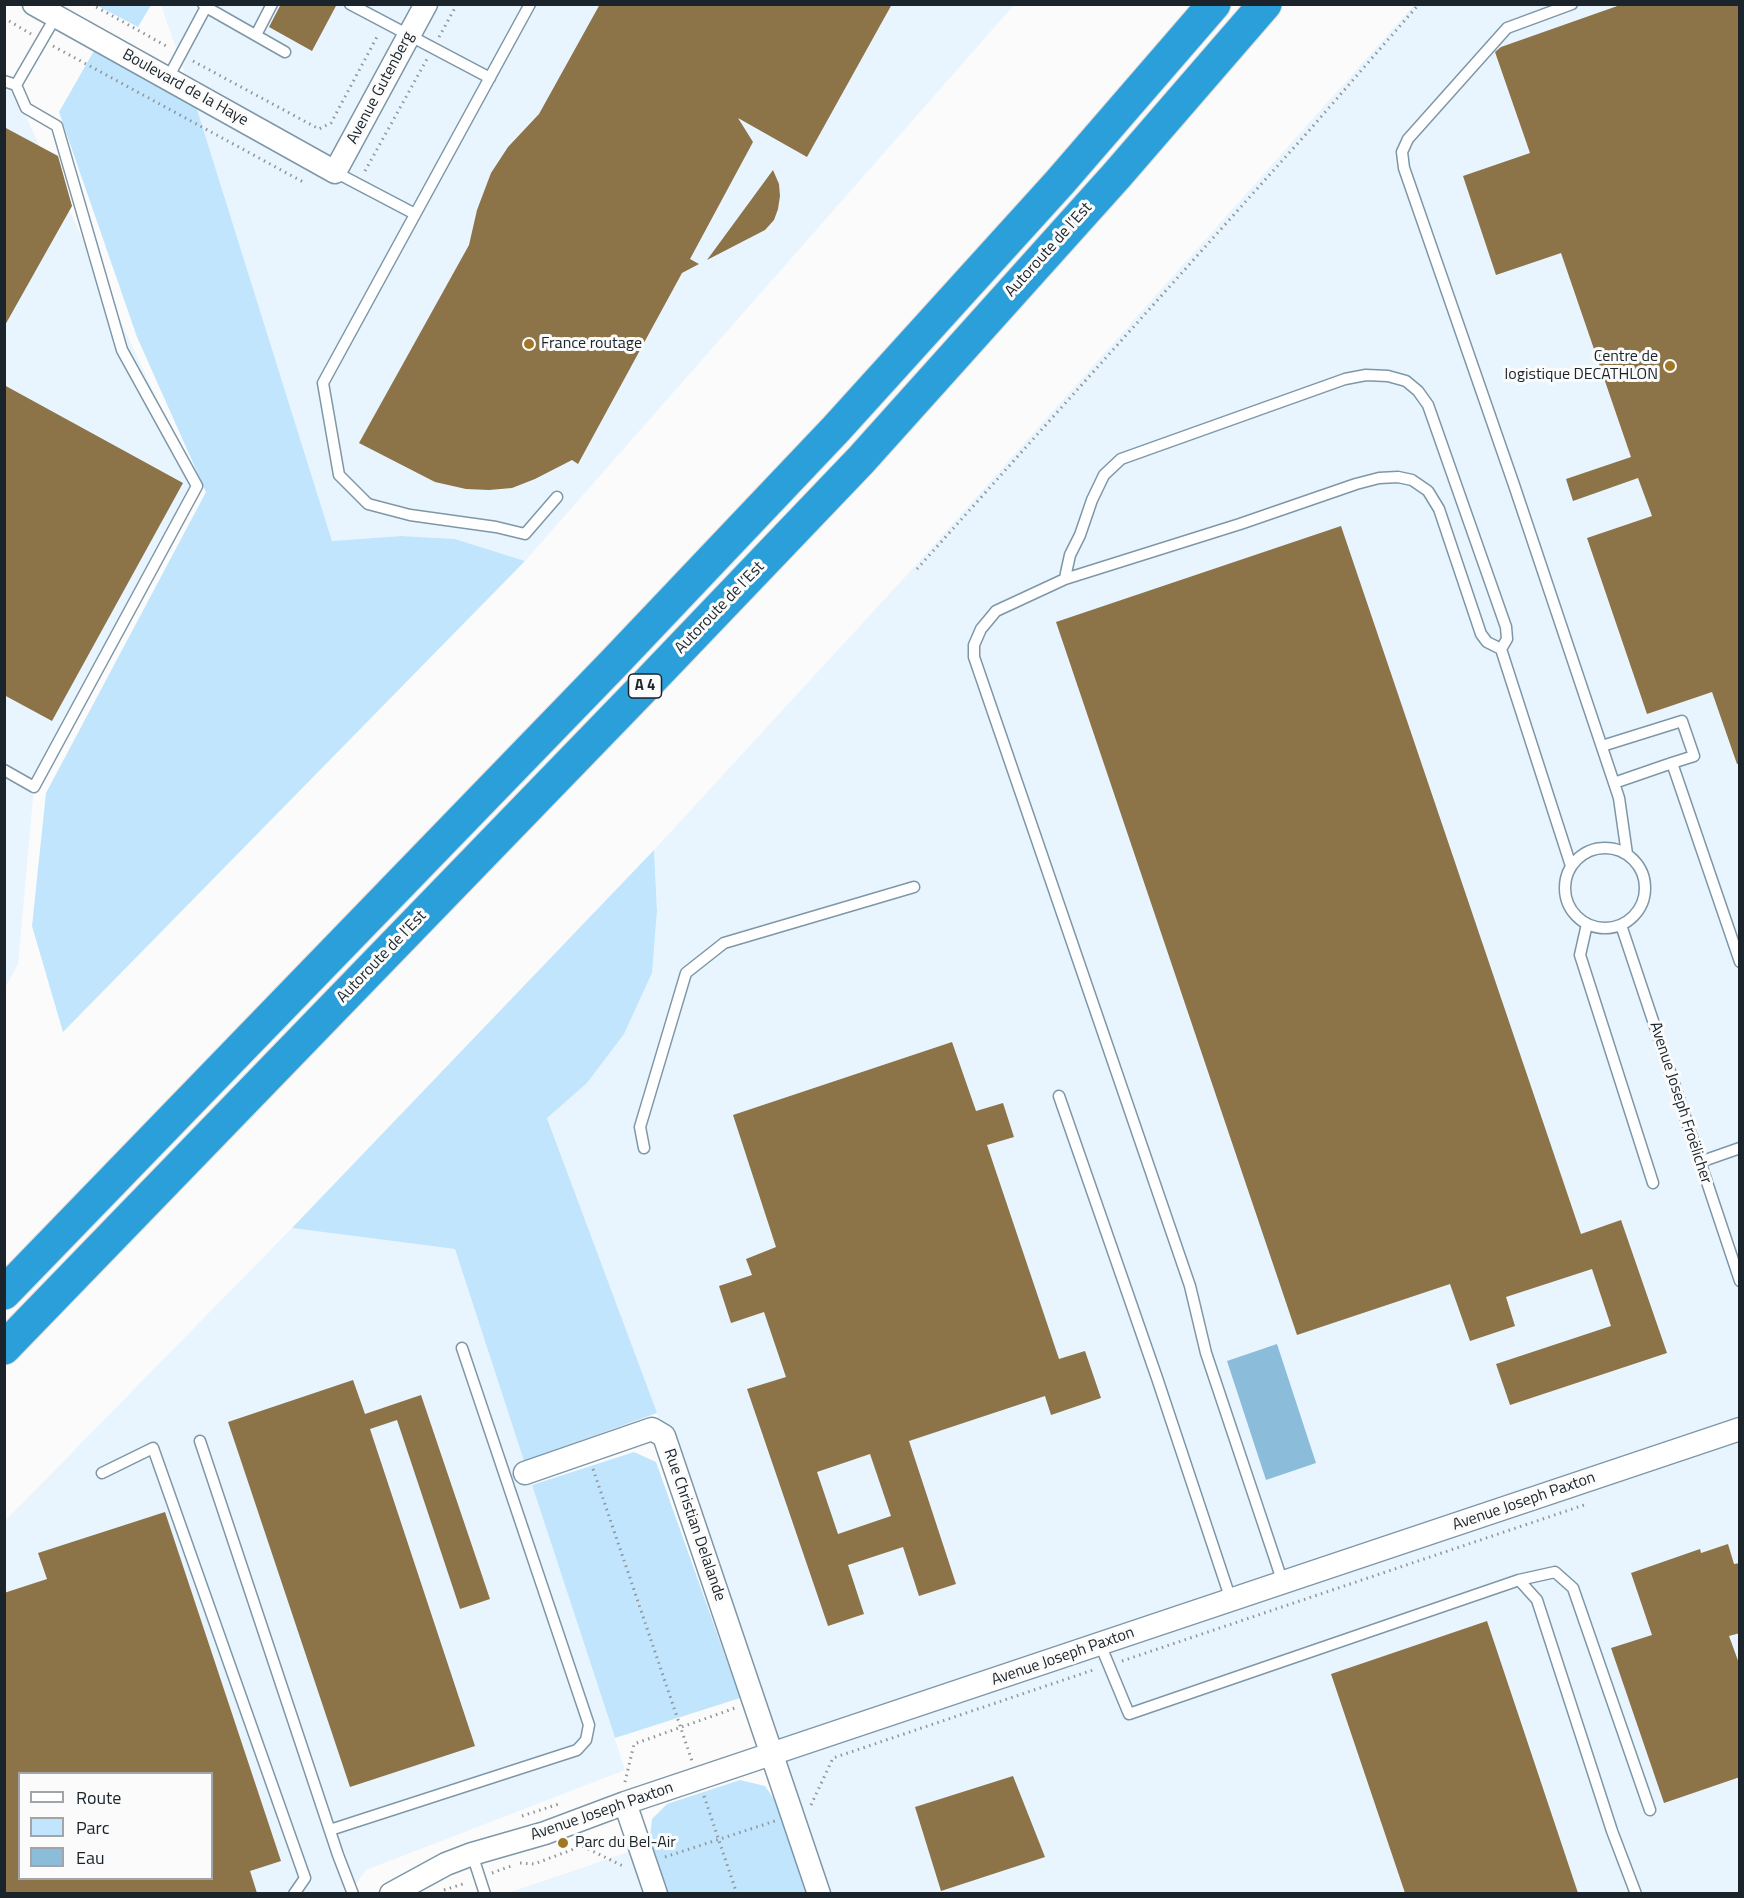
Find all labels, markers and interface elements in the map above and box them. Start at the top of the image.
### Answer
street label: Avenue Gutenberg [343,29,419,147]
street label: Boulevard de la Haye [119,45,251,131]
street label: Autoroute de l’Est [1001,199,1097,301]
place label: France routage [541,334,642,354]
marker: France routage [522,337,536,351]
place label: Centre de logistique DECATHLON [1505,347,1658,385]
marker: Centre de logistique DECATHLON [1663,359,1677,373]
street label: Autoroute de l’Est [671,558,769,658]
road number: A 4 [628,674,662,698]
street label: Autoroute de l’Est [333,907,431,1007]
street label: Avenue Joseph Froëlicher [1645,1020,1715,1186]
street label: Rue Christian Delalande [659,1446,729,1604]
street label: Avenue Joseph Paxton [1450,1469,1598,1535]
street label: Avenue Joseph Paxton [989,1624,1137,1690]
legend [18,1772,213,1880]
street label: Avenue Joseph Paxton [528,1779,676,1845]
text: Route [76,1784,121,1811]
text: Parc [76,1814,110,1841]
place label: Parc du Bel-Air [575,1833,676,1853]
marker: Parc du Bel-Air [556,1836,570,1850]
text: Eau [76,1844,105,1871]

